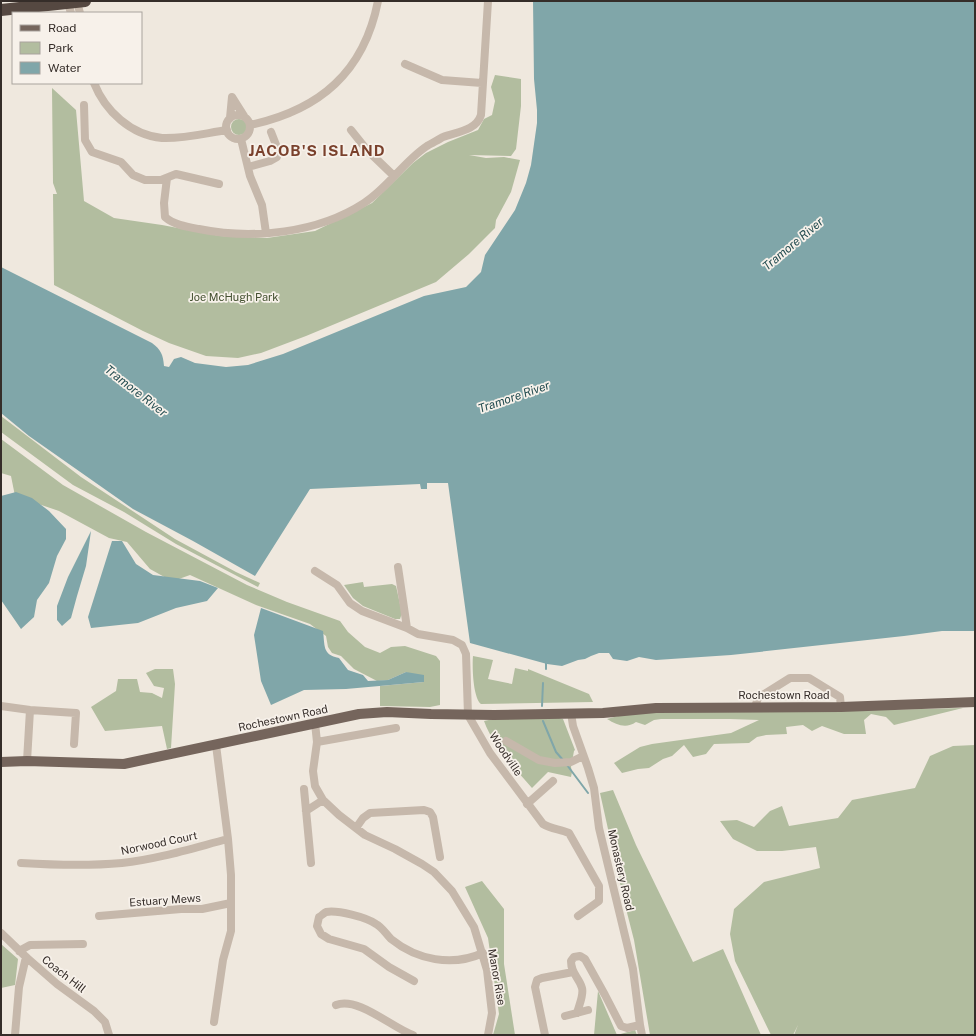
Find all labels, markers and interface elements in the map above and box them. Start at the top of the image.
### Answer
legend [12,12,142,84]
text: Road [48,21,76,35]
text: Park [48,41,74,55]
text: Water [48,61,82,75]
district label: JACOB'S ISLAND [248,142,386,159]
water label: Tramore River [760,214,827,273]
park label: Joe McHugh Park [189,291,279,303]
water label: Tramore River [102,362,170,420]
water label: Tramore River [476,378,552,416]
street label: Rochestown Road [738,689,830,701]
street label: Rochestown Road [237,703,329,733]
street label: Woodville [487,730,525,778]
street label: Monastery Road [606,828,636,912]
street label: Norwood Court [120,829,198,857]
street label: Estuary Mews [129,891,202,908]
street label: Manor Rise [486,948,508,1006]
street label: Coach Hill [40,953,88,995]

